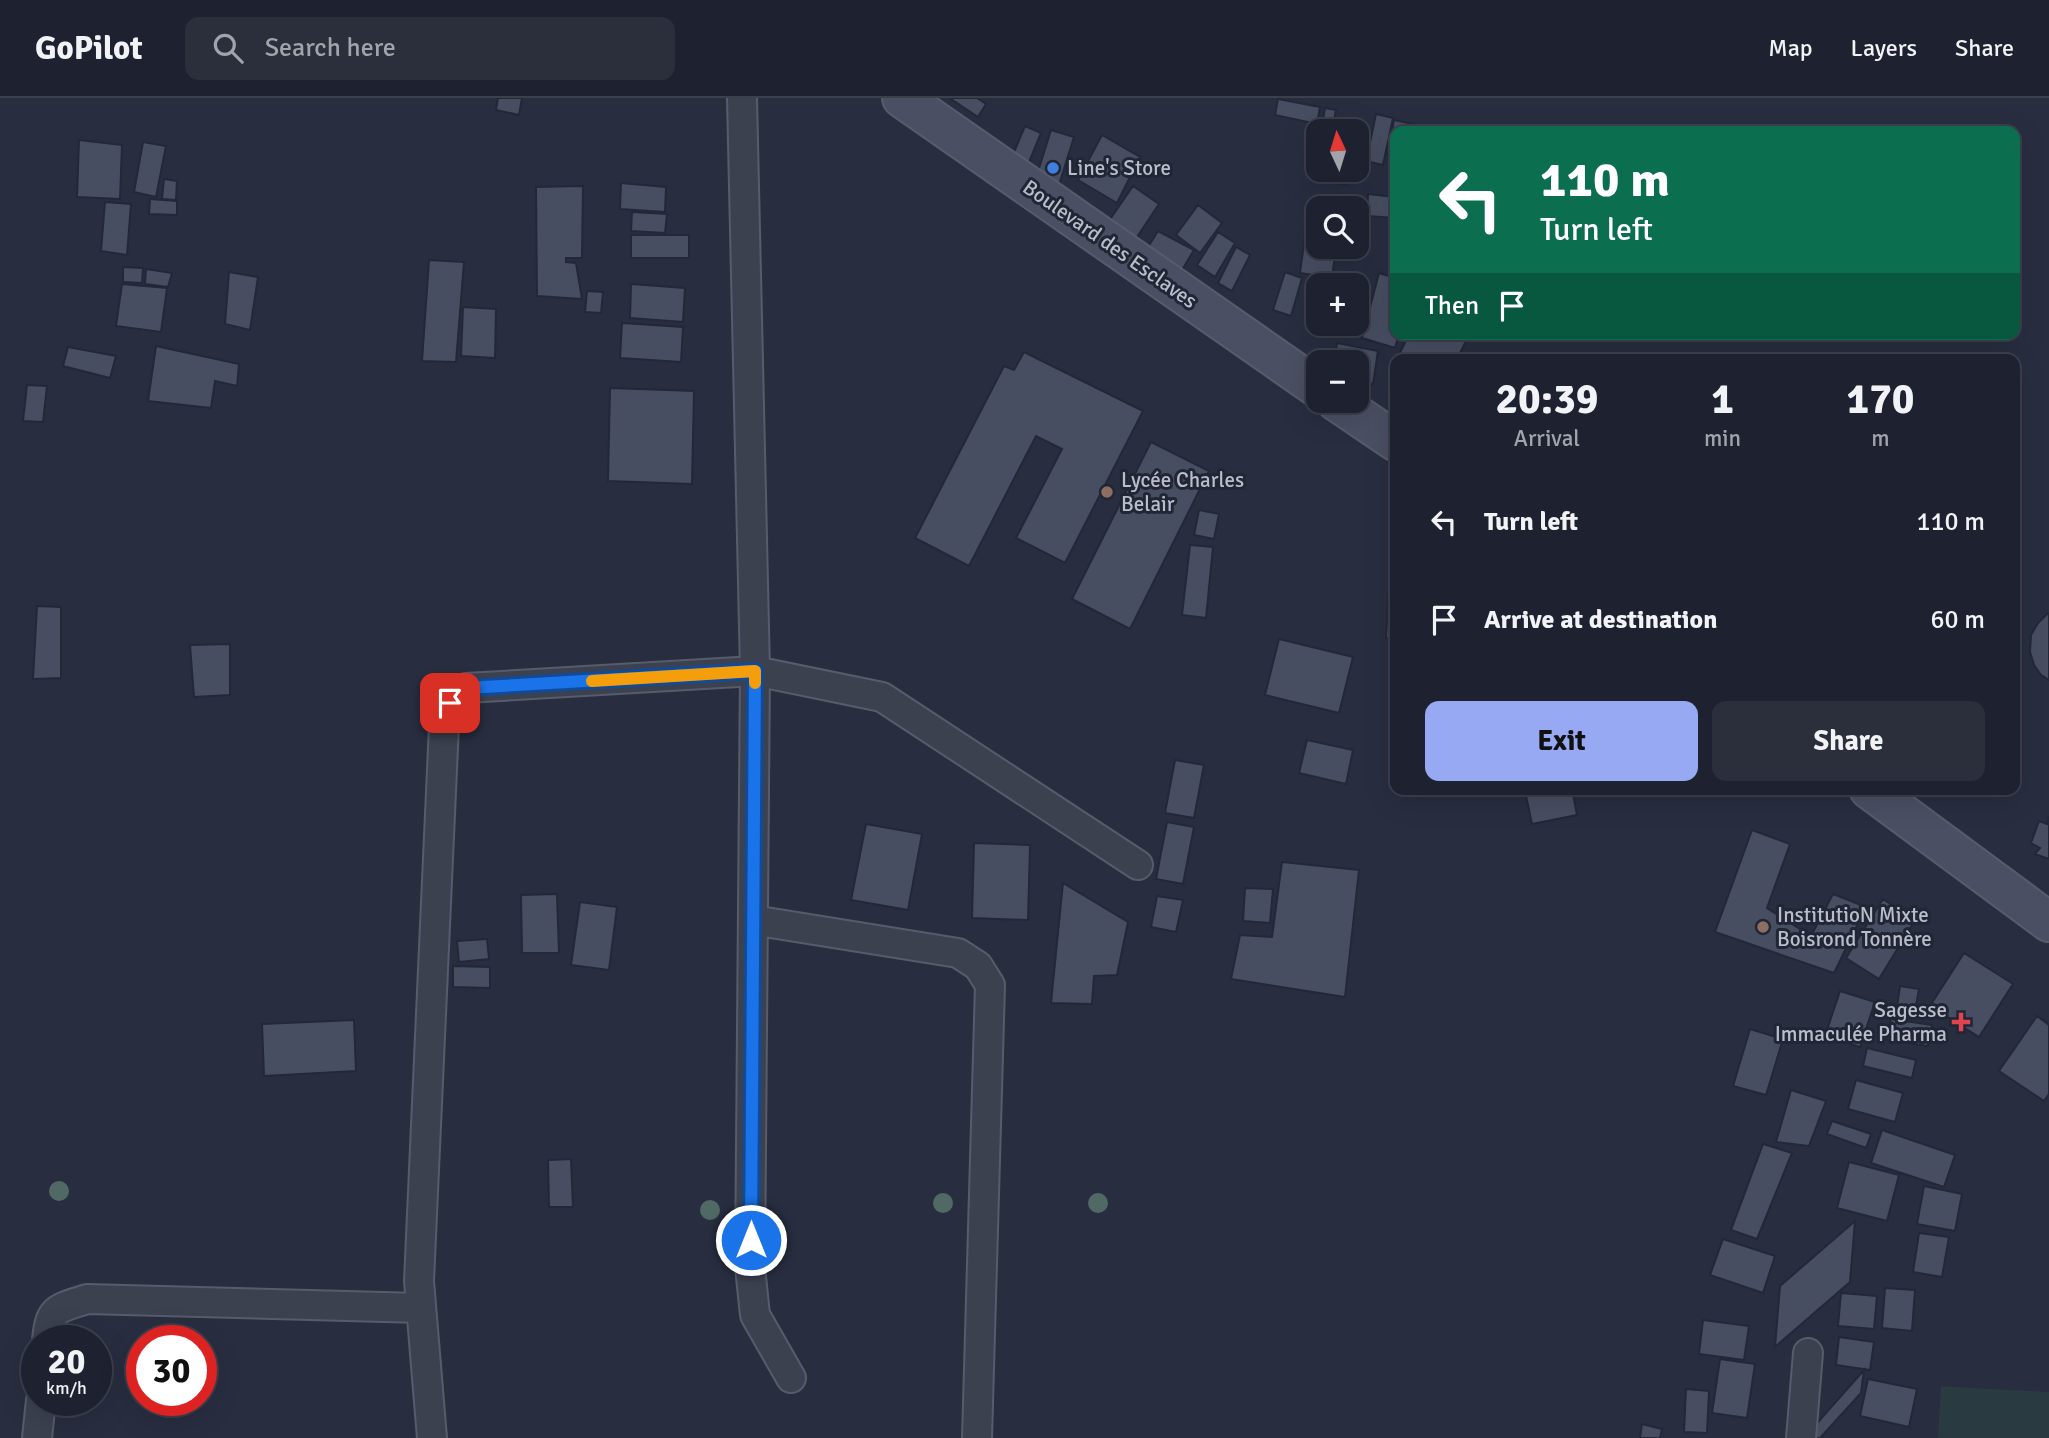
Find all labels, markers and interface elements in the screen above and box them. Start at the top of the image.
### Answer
search box [185,17,675,80]
text: GoPilot [35,28,143,69]
icon: search [209,29,247,67]
text: Search here [265,32,396,64]
text: Map [1768,33,1813,63]
text: Layers [1851,33,1917,63]
text: Share [1955,33,2014,63]
north arrow [1306,119,1368,182]
map controls [1306,119,1369,413]
text: 110 m [1540,150,1670,210]
icon: left [1425,154,1516,245]
place label: Line's Store [1067,155,1171,181]
marker: Line's Store [1045,160,1061,176]
street label: Boulevard des Esclaves [1018,174,1202,314]
button: search [1306,196,1369,259]
text: Turn left [1540,210,1653,249]
button: + [1306,273,1369,336]
icon: arrive [1493,287,1531,325]
text: Then [1425,290,1479,322]
button: − [1306,350,1369,413]
text: 20:39 [1495,374,1599,425]
text: 1 [1711,374,1734,425]
text: 170 [1846,374,1915,425]
text: Arrival [1514,424,1580,453]
text: min [1704,424,1741,453]
text: m [1871,424,1890,453]
place label: Lycée Charles Belair [1121,467,1244,517]
marker: Lycée Charles Belair [1099,484,1115,500]
icon: left [1425,503,1463,541]
text: Turn left [1484,506,1578,538]
text: 110 m [1916,506,1985,538]
icon: arrive [1425,601,1463,639]
text: Arrive at destination [1484,604,1717,636]
text: 60 m [1930,604,1985,636]
pin [420,673,480,733]
icon: arrive [431,684,469,722]
button: Exit [1425,701,1698,781]
button: Share [1712,701,1985,781]
place label: InstitutioN Mixte Boisrond Tonnère [1777,902,1932,952]
marker: InstitutioN Mixte Boisrond Tonnère [1755,919,1771,935]
place label: Sagesse Immaculée Pharma [1775,997,1947,1047]
marker: Sagesse Immaculée Pharma [1953,1014,1969,1030]
position arrow [714,1203,788,1277]
speed limit sign: 30 [126,1325,217,1416]
text: 20 [48,1340,85,1383]
text: km/h [46,1377,87,1399]

